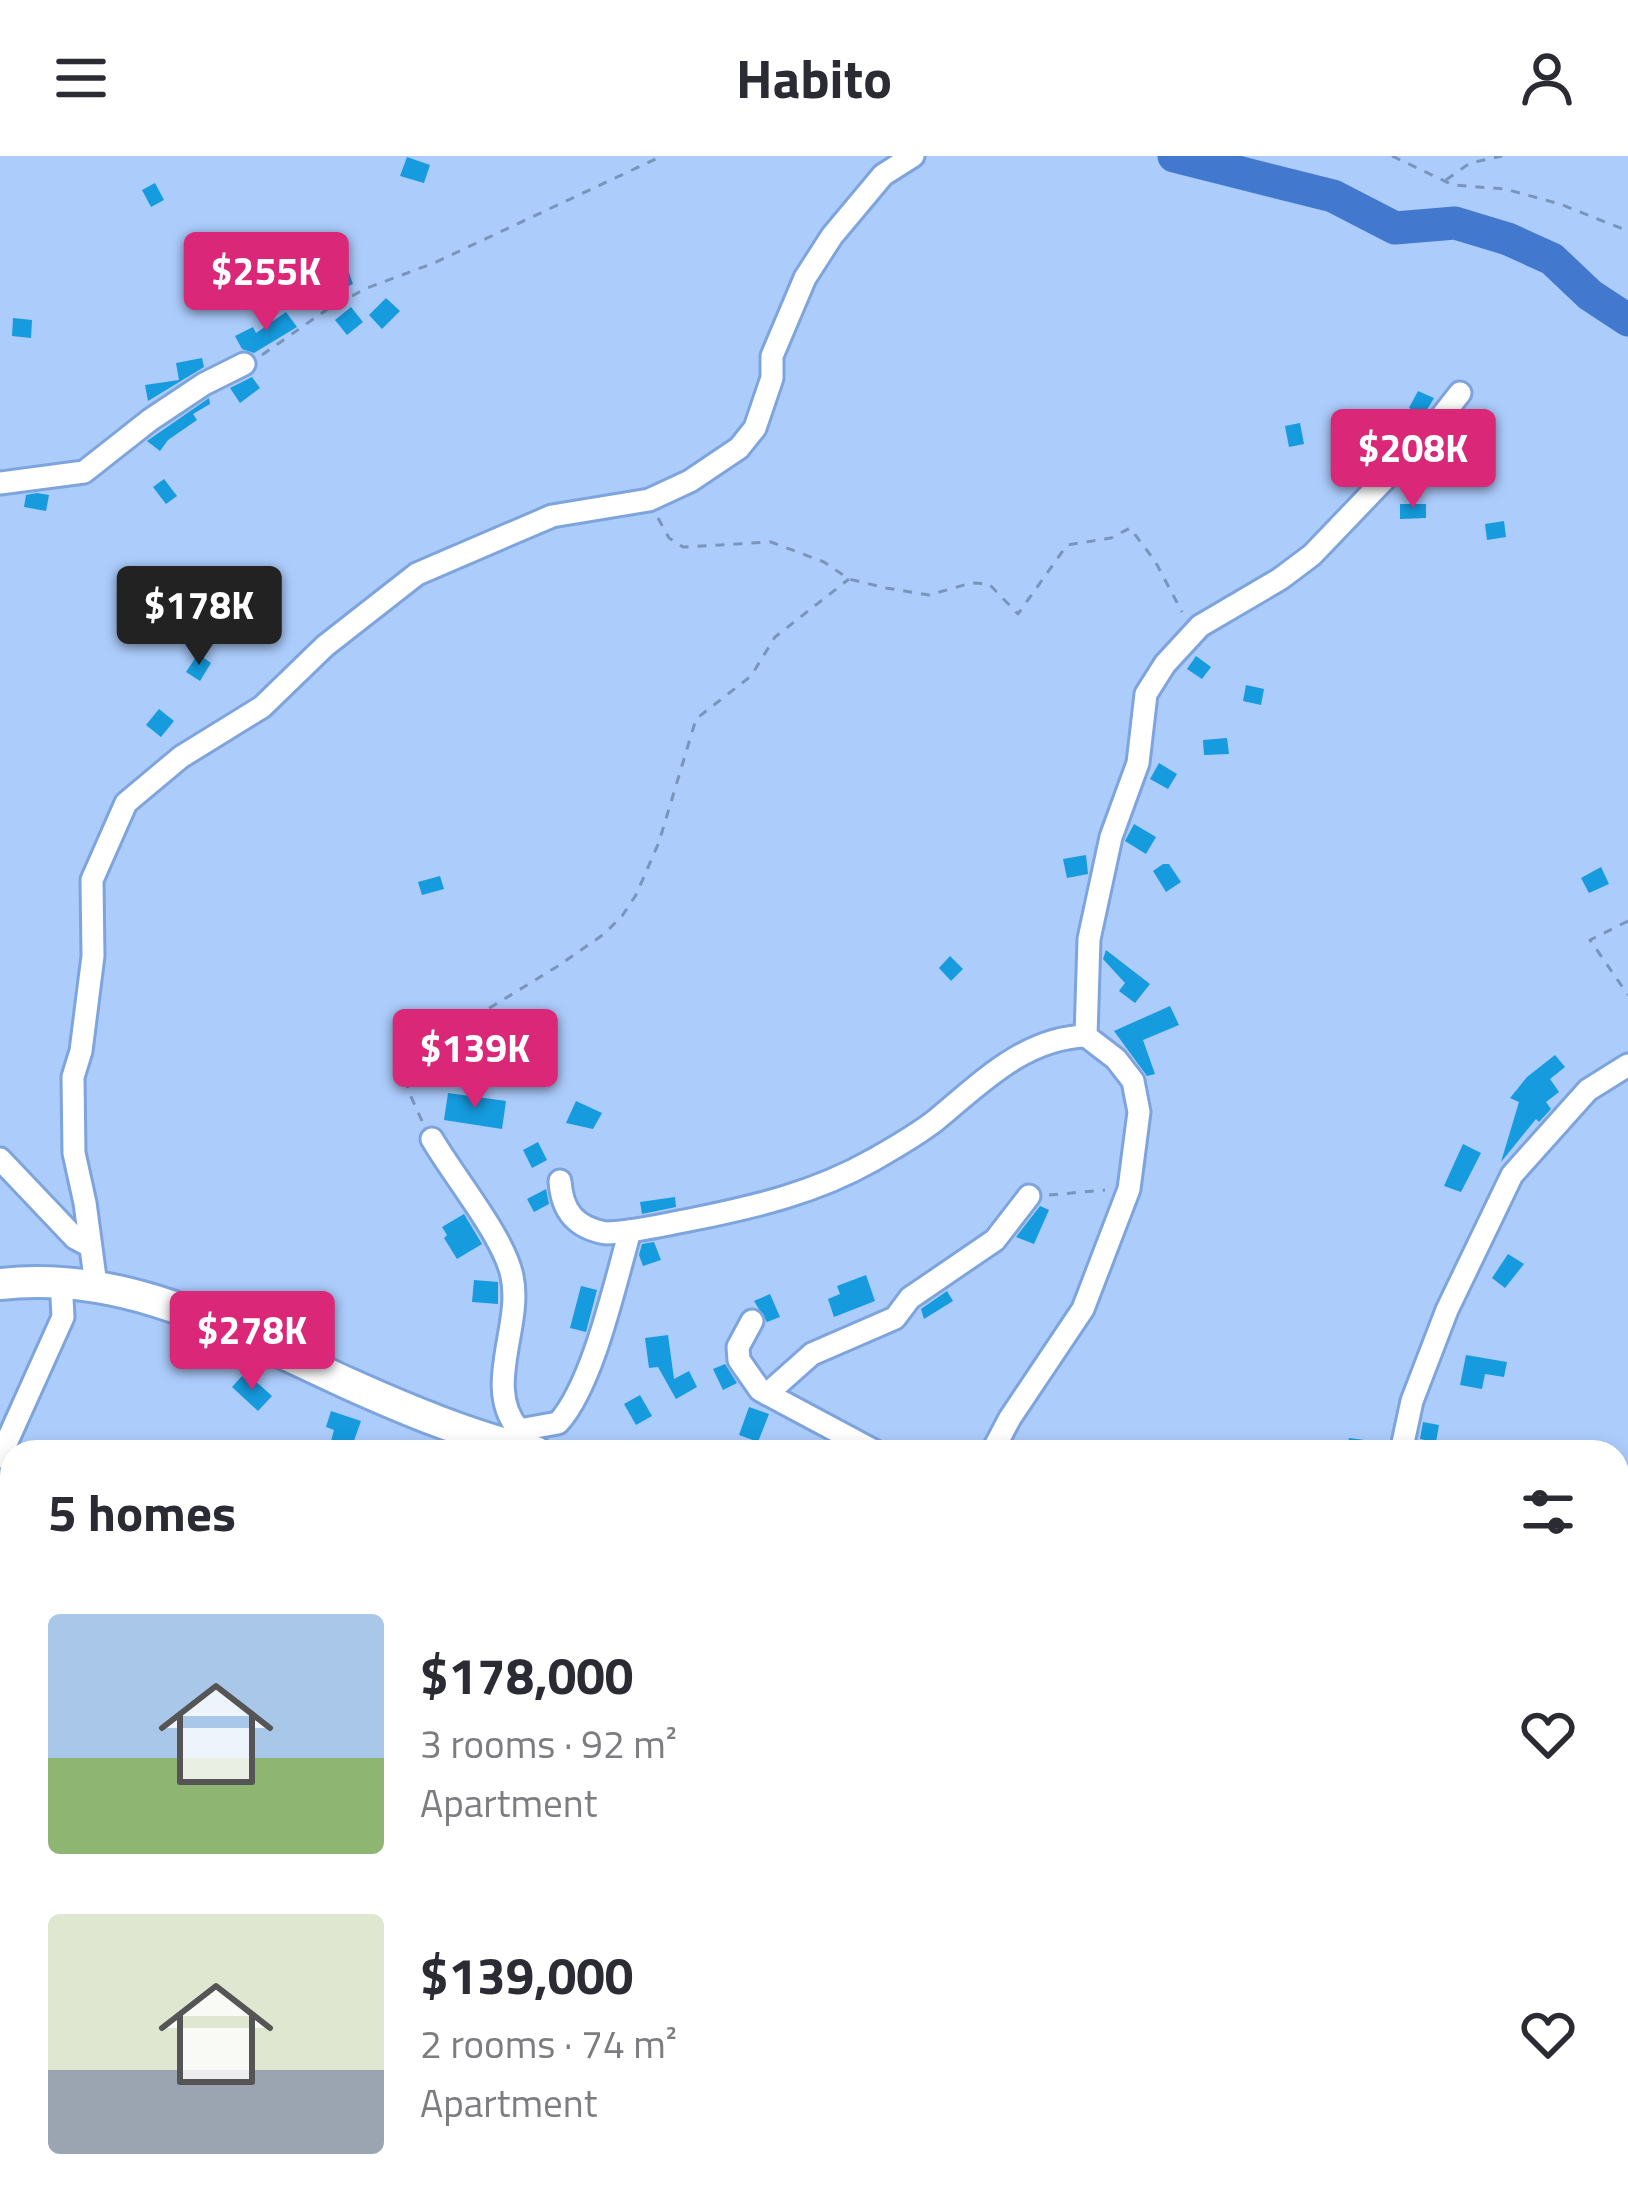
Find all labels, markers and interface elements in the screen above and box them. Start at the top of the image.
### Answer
text: Habito [736,37,892,119]
icon: menu [48,45,114,111]
icon: person [1514,45,1580,111]
pin: $255K [182,232,350,334]
text: $255K [211,241,321,300]
pin: $208K [1329,409,1497,511]
text: $208K [1358,418,1468,477]
pin: $178K [115,566,283,668]
text: $178K [144,575,254,634]
pin: $139K [391,1009,559,1111]
text: $139K [420,1018,530,1077]
pin: $278K [168,1291,336,1393]
text: $278K [197,1300,307,1359]
text: 5 homes [48,1473,236,1551]
icon: filters [1515,1479,1581,1545]
text: $178,000 [420,1636,633,1714]
icon: home [144,1662,288,1806]
icon: heart [1515,1701,1581,1767]
text: 3 rooms · 92 m² [420,1714,677,1773]
text: Apartment [420,1773,597,1832]
text: $139,000 [420,1936,633,2014]
icon: home [144,1962,288,2106]
icon: heart [1515,2001,1581,2067]
text: 2 rooms · 74 m² [420,2014,677,2073]
text: Apartment [420,2073,597,2132]

